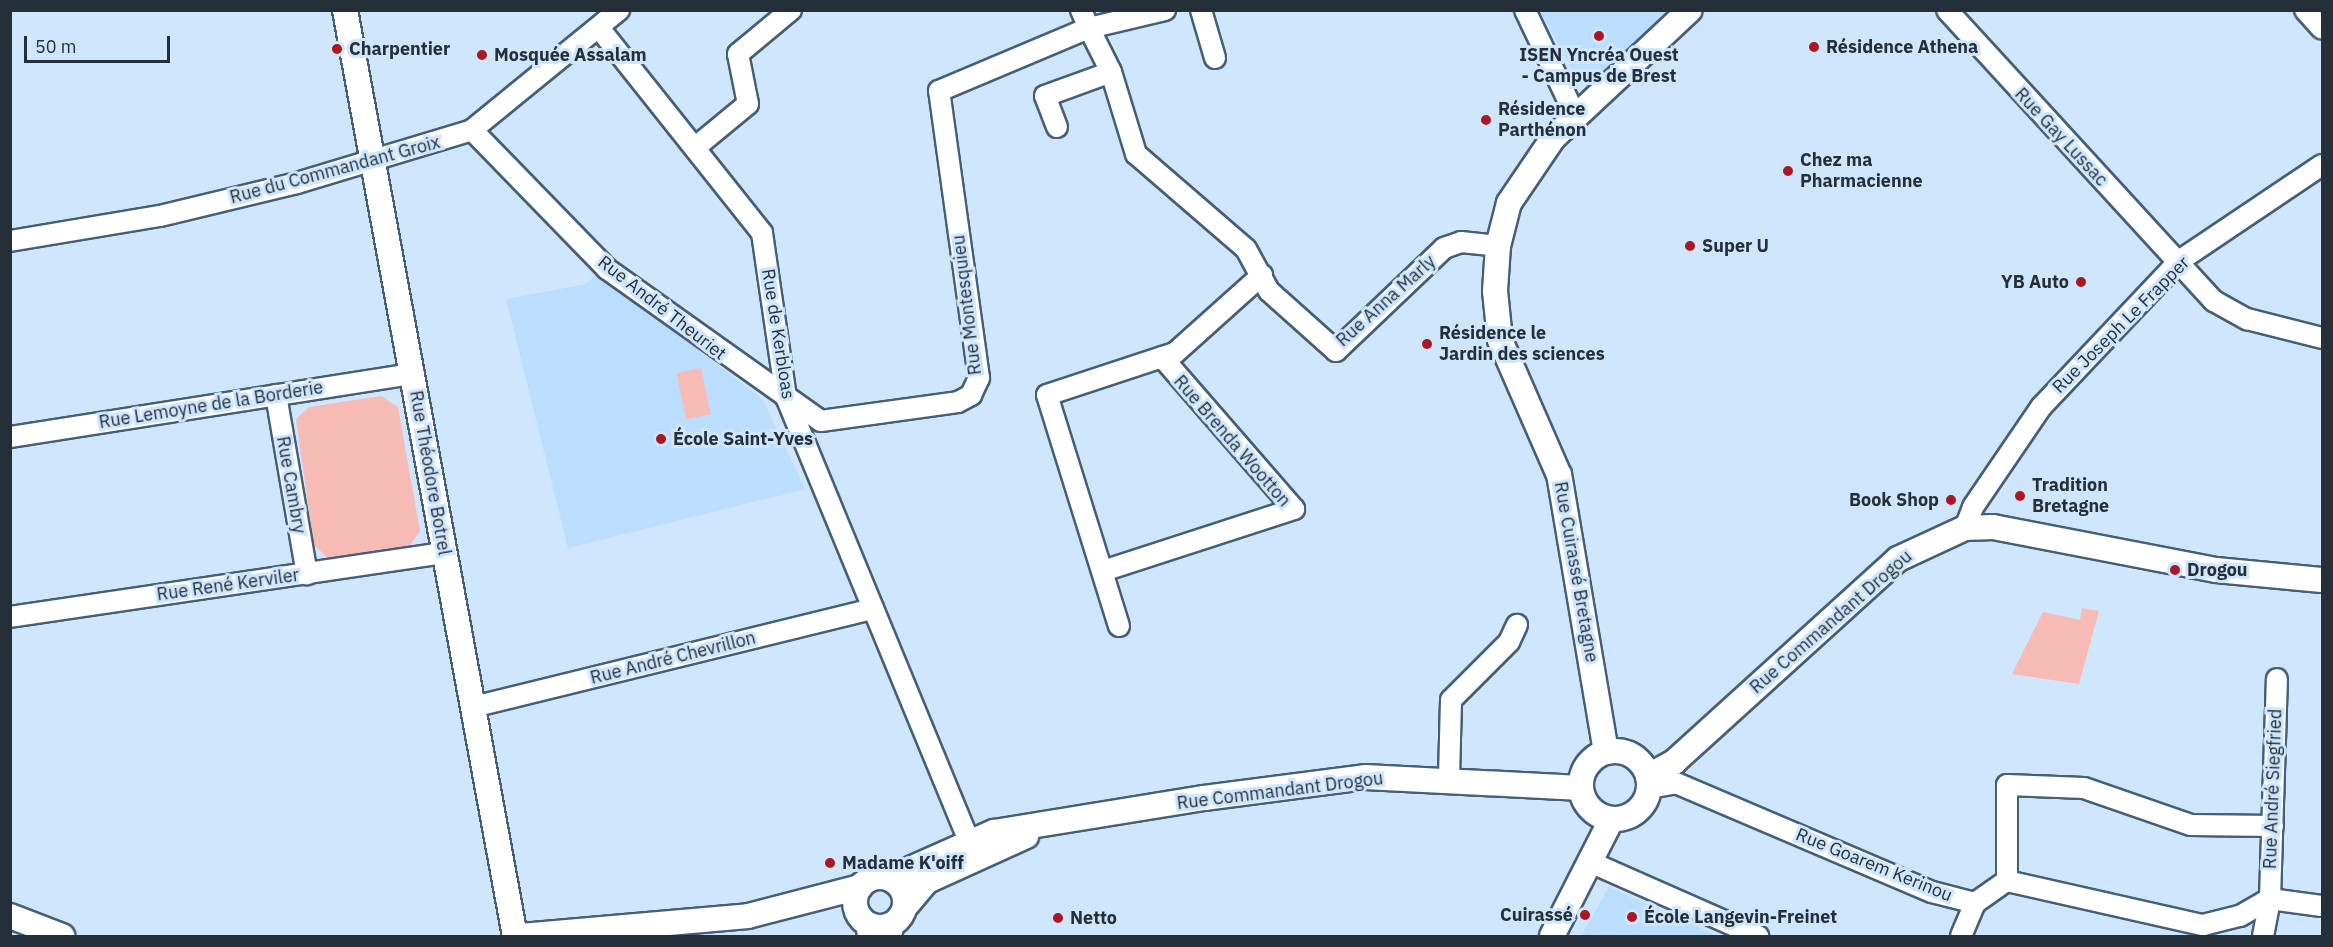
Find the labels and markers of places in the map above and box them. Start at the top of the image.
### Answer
marker: ISEN Yncréa Ouest - Campus de Brest [1592,29,1606,43]
place label: Résidence Athena [1826,36,1978,58]
place label: Charpentier [349,38,450,60]
marker: Résidence Athena [1807,40,1821,54]
marker: Charpentier [330,42,344,56]
place label: Mosquée Assalam [494,44,646,66]
place label: ISEN Yncréa Ouest - Campus de Brest [1519,45,1679,88]
marker: Mosquée Assalam [475,48,489,62]
place label: Résidence Parthénon [1498,99,1586,142]
marker: Résidence Parthénon [1479,113,1493,127]
place label: Chez ma Pharmacienne [1800,150,1923,192]
marker: Chez ma Pharmacienne [1781,164,1795,178]
place label: Super U [1702,235,1769,257]
marker: Super U [1683,239,1697,253]
place label: YB Auto [2001,271,2069,293]
marker: YB Auto [2074,275,2088,289]
place label: Résidence le Jardin des sciences [1439,323,1605,366]
marker: Résidence le Jardin des sciences [1420,337,1434,351]
place label: École Saint-Yves [673,428,813,450]
marker: École Saint-Yves [654,432,668,446]
place label: Tradition Bretagne [2032,475,2109,518]
place label: Book Shop [1849,489,1939,511]
marker: Tradition Bretagne [2013,489,2027,503]
marker: Book Shop [1944,493,1958,507]
place label: Drogou [2187,559,2248,581]
marker: Drogou [2168,563,2182,577]
place label: Madame K'oiff [842,852,964,874]
marker: Madame K'oiff [823,856,837,870]
place label: Cuirassé [1500,904,1573,926]
place label: École Langevin-Freinet [1644,906,1837,928]
place label: Netto [1070,907,1117,929]
marker: Cuirassé [1578,908,1592,922]
marker: École Langevin-Freinet [1625,910,1639,924]
marker: Netto [1051,911,1065,925]

